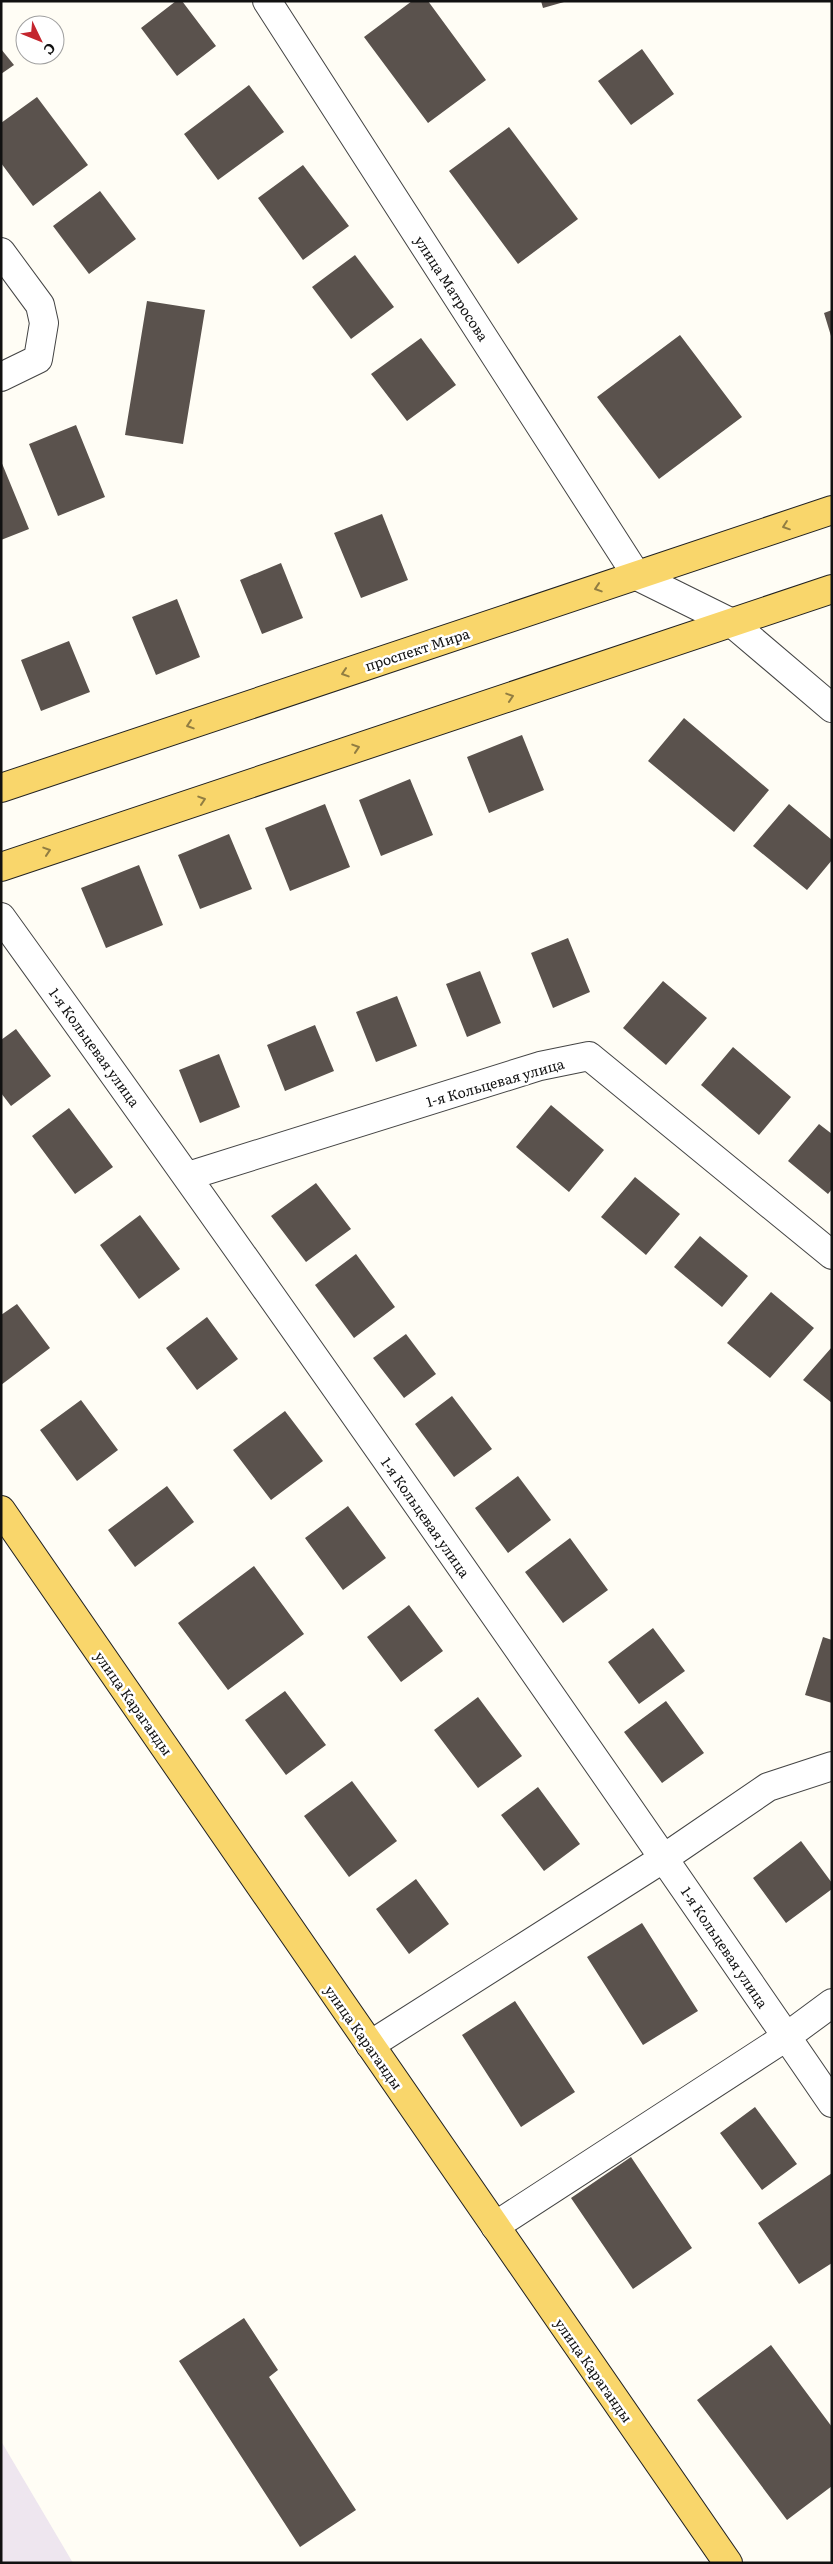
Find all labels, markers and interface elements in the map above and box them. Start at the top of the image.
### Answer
north arrow [15,15,65,65]
text: С [39,39,61,60]
street label: улица Матросова [410,231,494,345]
one-way arrow [782,520,790,530]
one-way arrow [595,583,603,593]
street label: проспект Мира [362,623,472,675]
one-way arrow [341,667,349,677]
one-way arrow [505,692,514,702]
one-way arrow [187,719,195,729]
one-way arrow [351,744,359,754]
one-way arrow [197,795,205,805]
one-way arrow [43,847,51,857]
street label: 1-я Кольцевая улица [45,983,145,1111]
street label: 1-я Кольцевая улица [424,1053,567,1111]
street label: 1-я Кольцевая улица [377,1453,475,1582]
street label: улица Караганды [90,1647,178,1759]
street label: 1-я Кольцевая улица [677,1882,773,2012]
street label: улица Караганды [320,1981,408,2093]
street label: улица Караганды [550,2314,638,2426]

